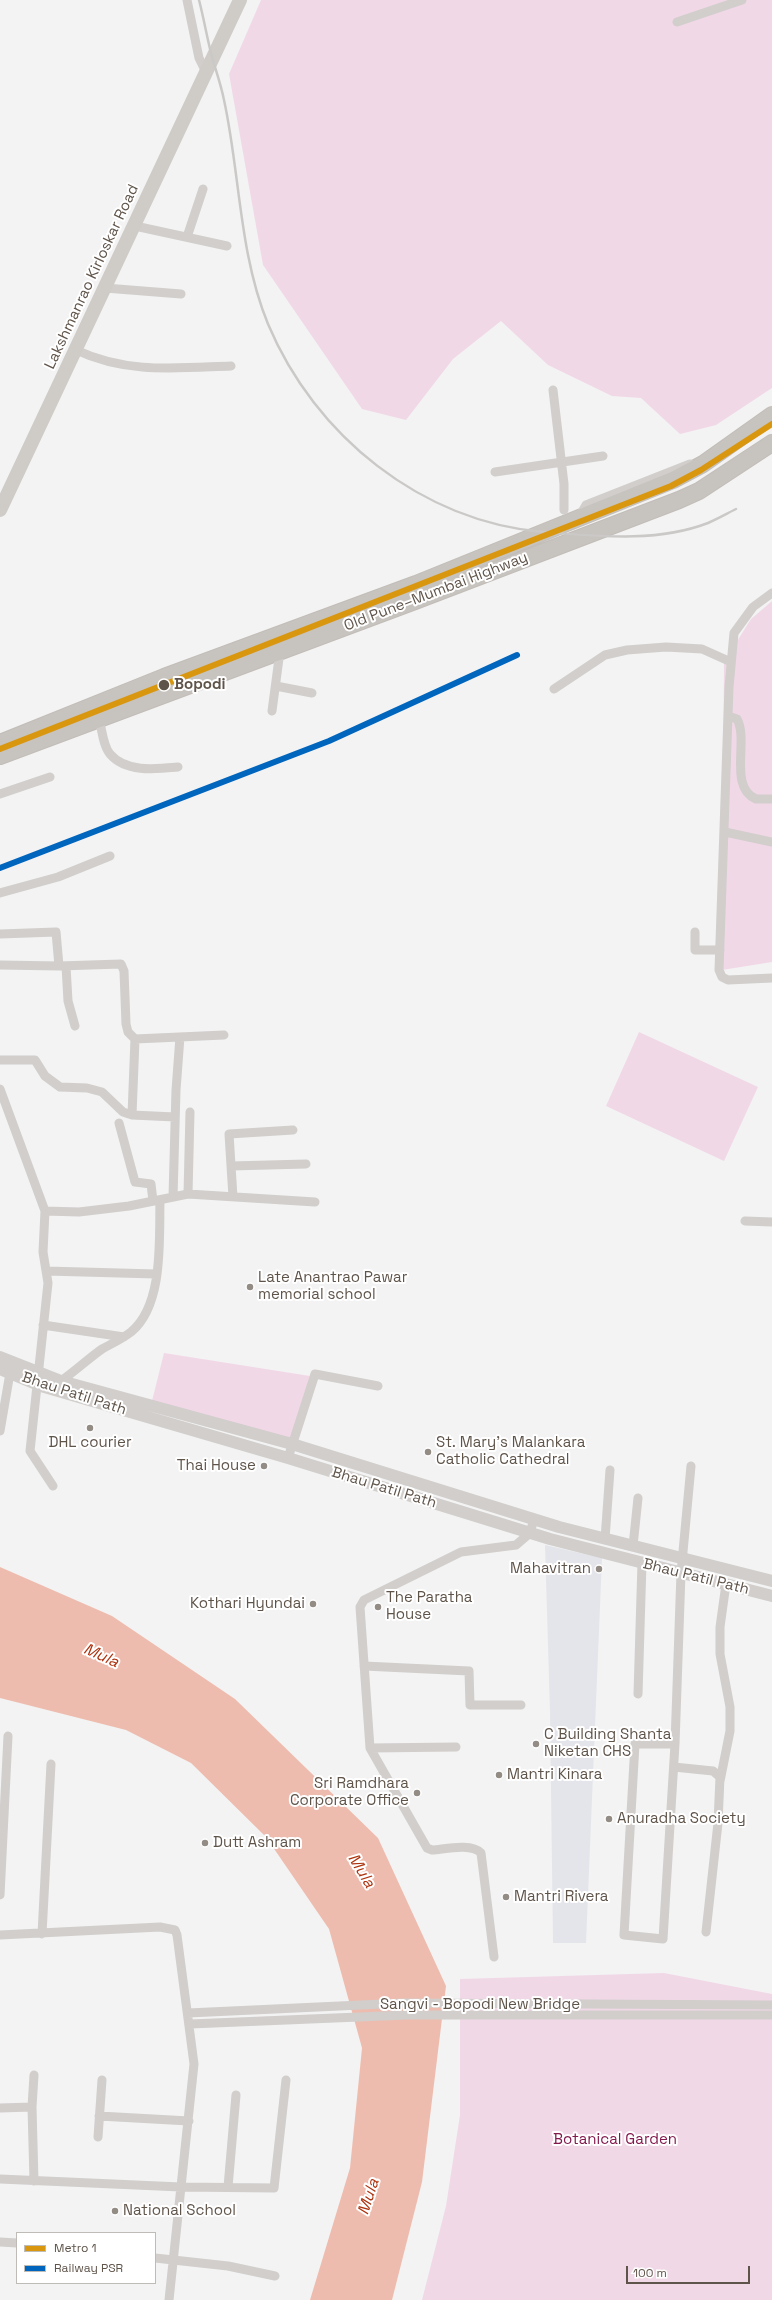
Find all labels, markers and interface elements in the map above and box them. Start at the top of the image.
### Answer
street label: Lakshmanrao Kirloskar Road [41,182,143,372]
street label: Old Pune–Mumbai Highway [342,549,530,635]
place label: Bopodi [174,676,225,694]
marker: Bopodi [157,678,171,692]
place label: Late Anantrao Pawar memorial school [258,1269,407,1304]
marker: Late Anantrao Pawar memorial school [245,1282,255,1292]
street label: Bhau Patil Path [19,1369,129,1419]
marker: DHL courier [85,1423,95,1433]
place label: DHL courier [48,1434,132,1452]
place label: St. Mary's Malankara Catholic Cathedral [436,1434,585,1469]
marker: St. Mary's Malankara Catholic Cathedral [423,1447,433,1457]
place label: Thai House [177,1457,256,1475]
marker: Thai House [259,1461,269,1471]
street label: Bhau Patil Path [329,1463,439,1513]
street label: Bhau Patil Path [641,1555,751,1599]
place label: Mahavitran [510,1560,591,1578]
marker: Mahavitran [594,1564,604,1574]
place label: The Paratha House [386,1589,472,1624]
place label: Kothari Hyundai [190,1595,305,1613]
marker: Kothari Hyundai [308,1599,318,1609]
marker: The Paratha House [373,1602,383,1612]
water label: Mula [80,1640,122,1672]
place label: C Building Shanta Niketan CHS [544,1726,671,1761]
marker: C Building Shanta Niketan CHS [531,1739,541,1749]
place label: Mantri Kinara [507,1766,602,1784]
marker: Mantri Kinara [494,1770,504,1780]
place label: Sri Ramdhara Corporate Office [290,1775,409,1810]
marker: Sri Ramdhara Corporate Office [412,1788,422,1798]
place label: Anuradha Society [617,1810,746,1828]
marker: Anuradha Society [604,1814,614,1824]
place label: Dutt Ashram [213,1834,301,1852]
marker: Dutt Ashram [200,1838,210,1848]
water label: Mula [343,1850,379,1892]
place label: Mantri Rivera [514,1888,608,1906]
marker: Mantri Rivera [501,1892,511,1902]
street label: Sangvi - Bopodi New Bridge [380,1996,580,2014]
park label: Botanical Garden [553,2131,677,2149]
water label: Mula [354,2177,384,2217]
place label: National School [123,2202,236,2220]
marker: National School [110,2206,120,2216]
legend [16,2232,156,2284]
text: Metro 1 [54,2240,97,2256]
scale bar [628,2258,752,2284]
text: Railway PSR [54,2260,123,2276]
text: 100 m [633,2265,667,2281]

